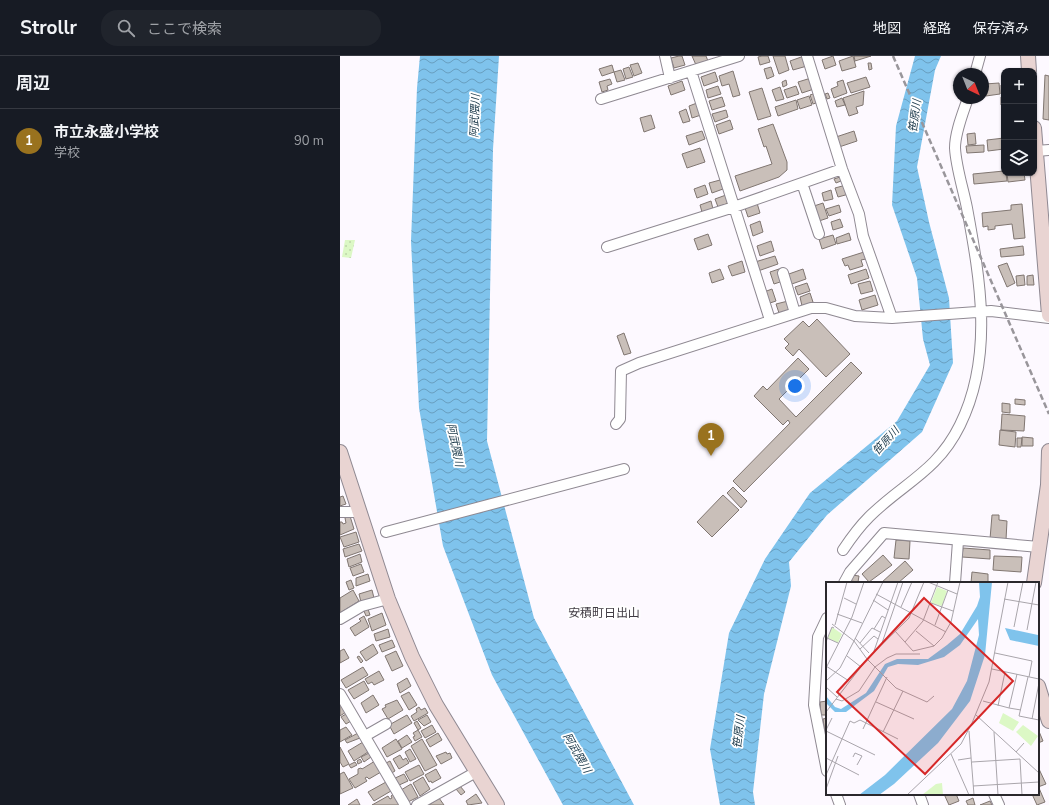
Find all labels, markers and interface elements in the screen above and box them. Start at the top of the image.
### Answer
search box [101,10,381,46]
text: Strollr [20,15,77,41]
icon: search [115,17,137,39]
text: ここで検索 [147,19,222,39]
text: 地図 [873,19,901,38]
text: 経路 [923,19,951,38]
text: 保存済み [973,19,1029,38]
north arrow [953,68,989,104]
map controls [1001,68,1037,176]
button: + [1001,68,1037,104]
text: 周辺 [16,72,50,95]
water label: 阿武隈川 [467,93,483,138]
water label: 笹原川 [905,98,925,133]
button: − [1001,104,1037,140]
text: 市立永盛小学校 [54,122,159,142]
text: 1 [25,132,33,150]
text: 90 m [294,132,324,150]
button: layers [1001,140,1037,176]
text: 学校 [54,144,80,162]
your location [785,376,805,396]
water label: 阿武隈川 [443,422,467,469]
pin: 1 [698,423,724,456]
water label: 笹原川 [869,423,903,458]
inset map [826,582,1039,795]
district label: 安積町日出山 [568,605,640,621]
water label: 笹原川 [730,714,749,749]
water label: 阿武隈川 [560,730,595,777]

